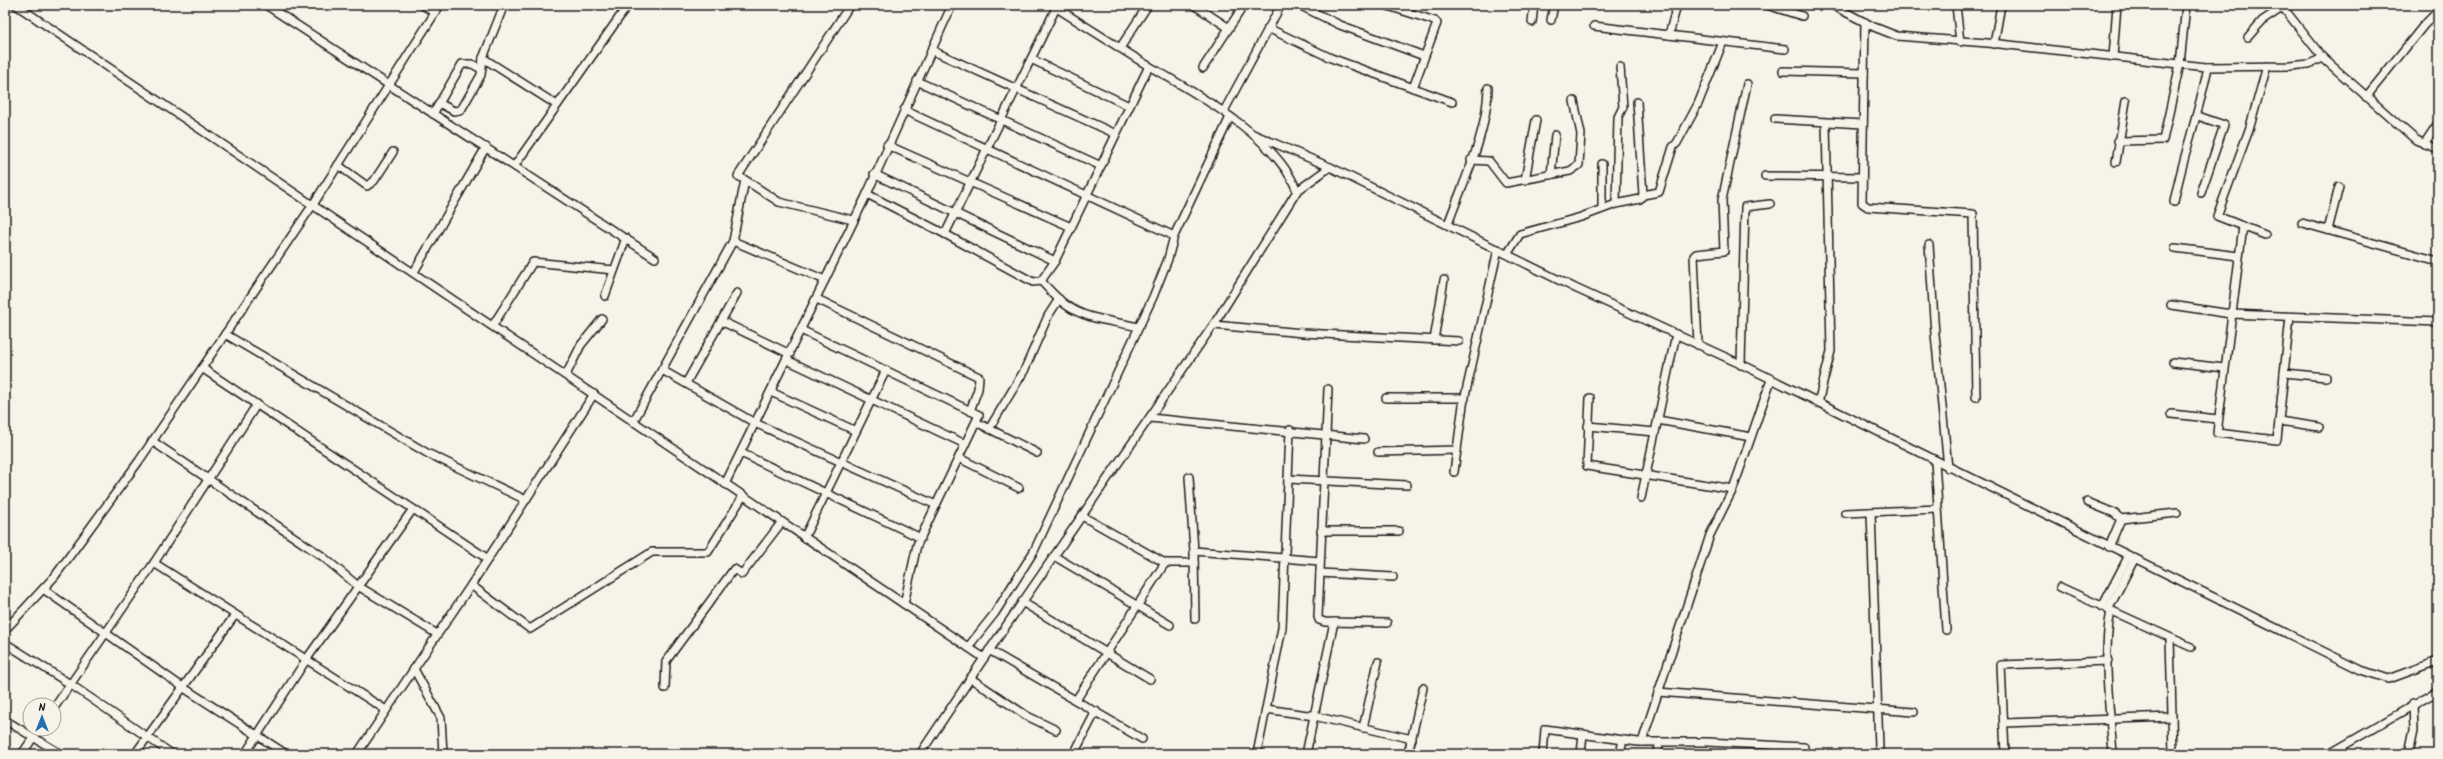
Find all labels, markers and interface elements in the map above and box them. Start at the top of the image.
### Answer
north arrow [22,697,62,737]
text: N [39,699,46,717]

